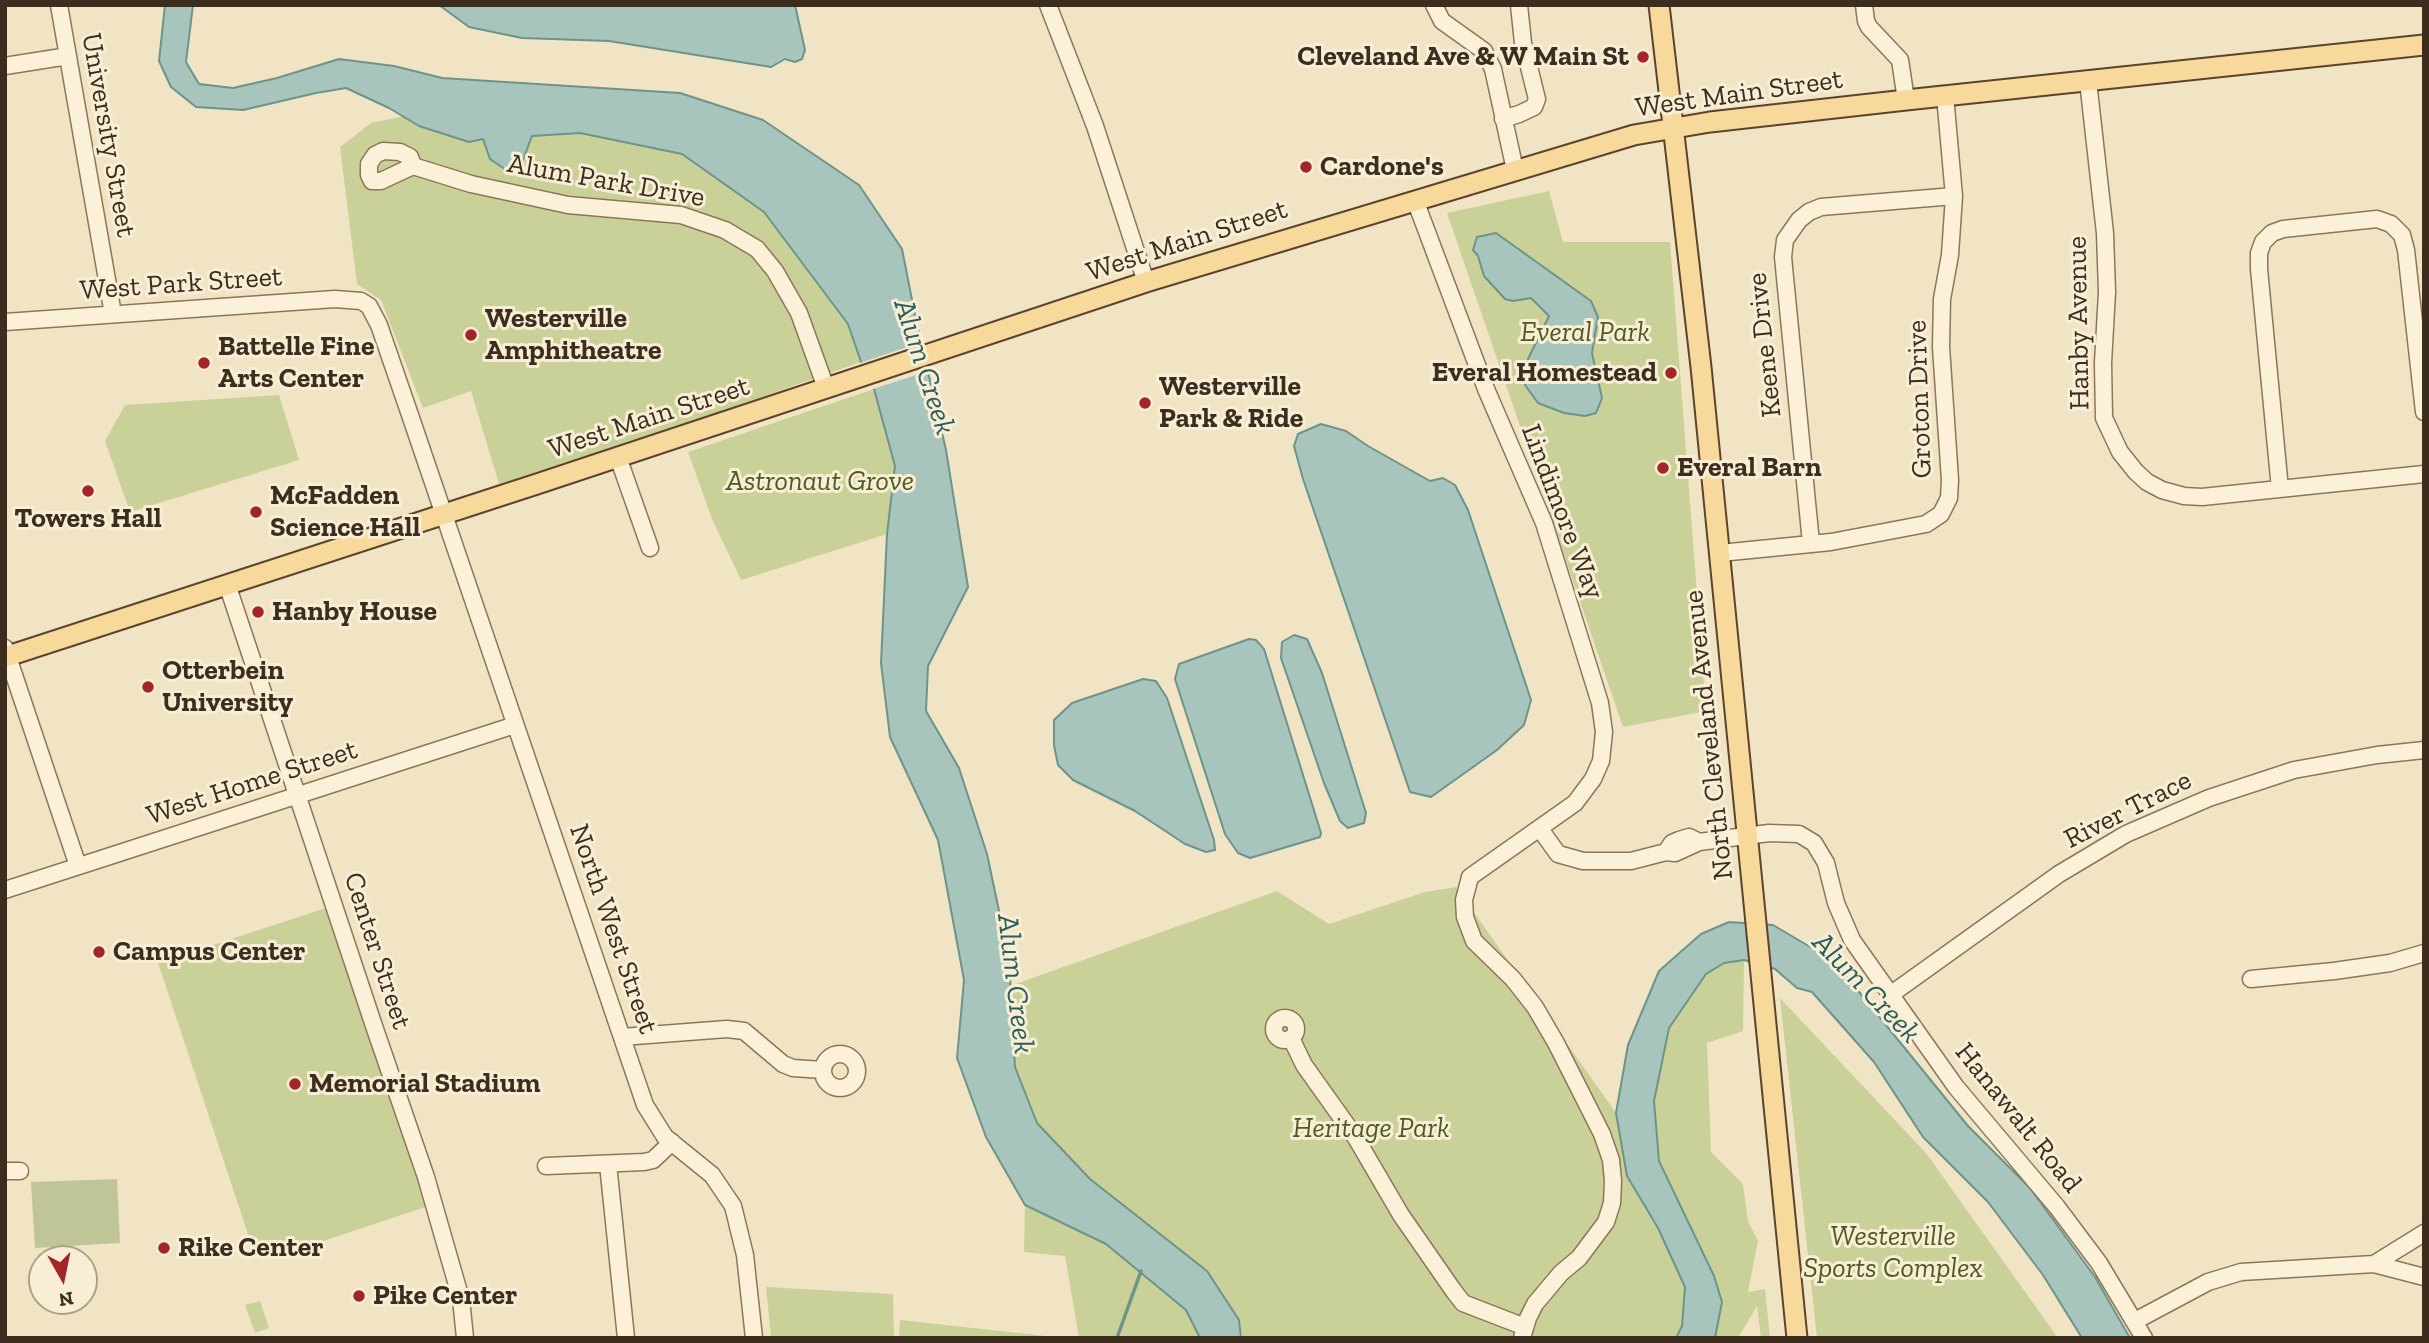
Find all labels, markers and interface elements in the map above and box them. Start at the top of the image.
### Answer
street label: University Street [74,30,142,240]
place label: Cleveland Ave & W Main St [1297,40,1629,74]
marker: Cleveland Ave & W Main St [1635,49,1651,65]
street label: West Main Street [1633,63,1845,125]
street label: Alum Park Drive [505,147,707,215]
place label: Cardone's [1320,150,1444,184]
marker: Cardone's [1298,159,1314,175]
street label: West Main Street [1082,193,1292,289]
street label: Hanby Avenue [2061,236,2097,410]
street label: West Park Street [79,260,283,308]
street label: Keene Drive [1741,271,1789,419]
water label: Alum Creek [885,295,963,439]
place label: Westerville Amphitheatre [485,302,662,368]
park label: Everal Park [1520,316,1650,350]
street label: Groton Drive [1900,319,1940,479]
marker: Westerville Amphitheatre [463,327,479,343]
place label: Battelle Fine Arts Center [218,330,374,396]
marker: Battelle Fine Arts Center [196,355,212,371]
place label: Everal Homestead [1432,356,1657,390]
marker: Everal Homestead [1663,365,1679,381]
street label: West Main Street [544,370,754,466]
place label: Westerville Park & Ride [1159,370,1303,436]
marker: Westerville Park & Ride [1137,395,1153,411]
street label: Lindimore Way [1513,420,1611,604]
place label: Everal Barn [1677,451,1822,485]
marker: Everal Barn [1655,460,1671,476]
park label: Astronaut Grove [726,465,914,499]
place label: McFadden Science Hall [270,479,420,545]
marker: Towers Hall [80,483,96,499]
place label: Towers Hall [14,502,162,536]
marker: McFadden Science Hall [248,504,264,520]
street label: North Cleveland Avenue [1677,588,1741,882]
place label: Hanby House [272,595,437,629]
marker: Hanby House [250,604,266,620]
place label: Otterbein University [162,654,293,720]
marker: Otterbein University [140,679,156,695]
street label: West Home Street [143,733,361,833]
street label: River Trace [2059,764,2197,856]
street label: North West Street [561,820,665,1038]
street label: Center Street [336,868,418,1034]
water label: Alum Creek [989,912,1041,1056]
water label: Alum Creek [1804,925,1928,1051]
place label: Campus Center [113,935,305,969]
marker: Campus Center [91,944,107,960]
street label: Hanawalt Road [1947,1036,2089,1200]
place label: Memorial Stadium [309,1067,541,1101]
marker: Memorial Stadium [287,1076,303,1092]
park label: Heritage Park [1293,1112,1449,1146]
park label: Westerville Sports Complex [1803,1220,1983,1286]
place label: Rike Center [178,1231,324,1265]
marker: Rike Center [156,1240,172,1256]
north arrow [28,1245,98,1315]
place label: Pike Center [373,1279,517,1313]
text: N [57,1287,75,1312]
marker: Pike Center [351,1288,367,1304]

